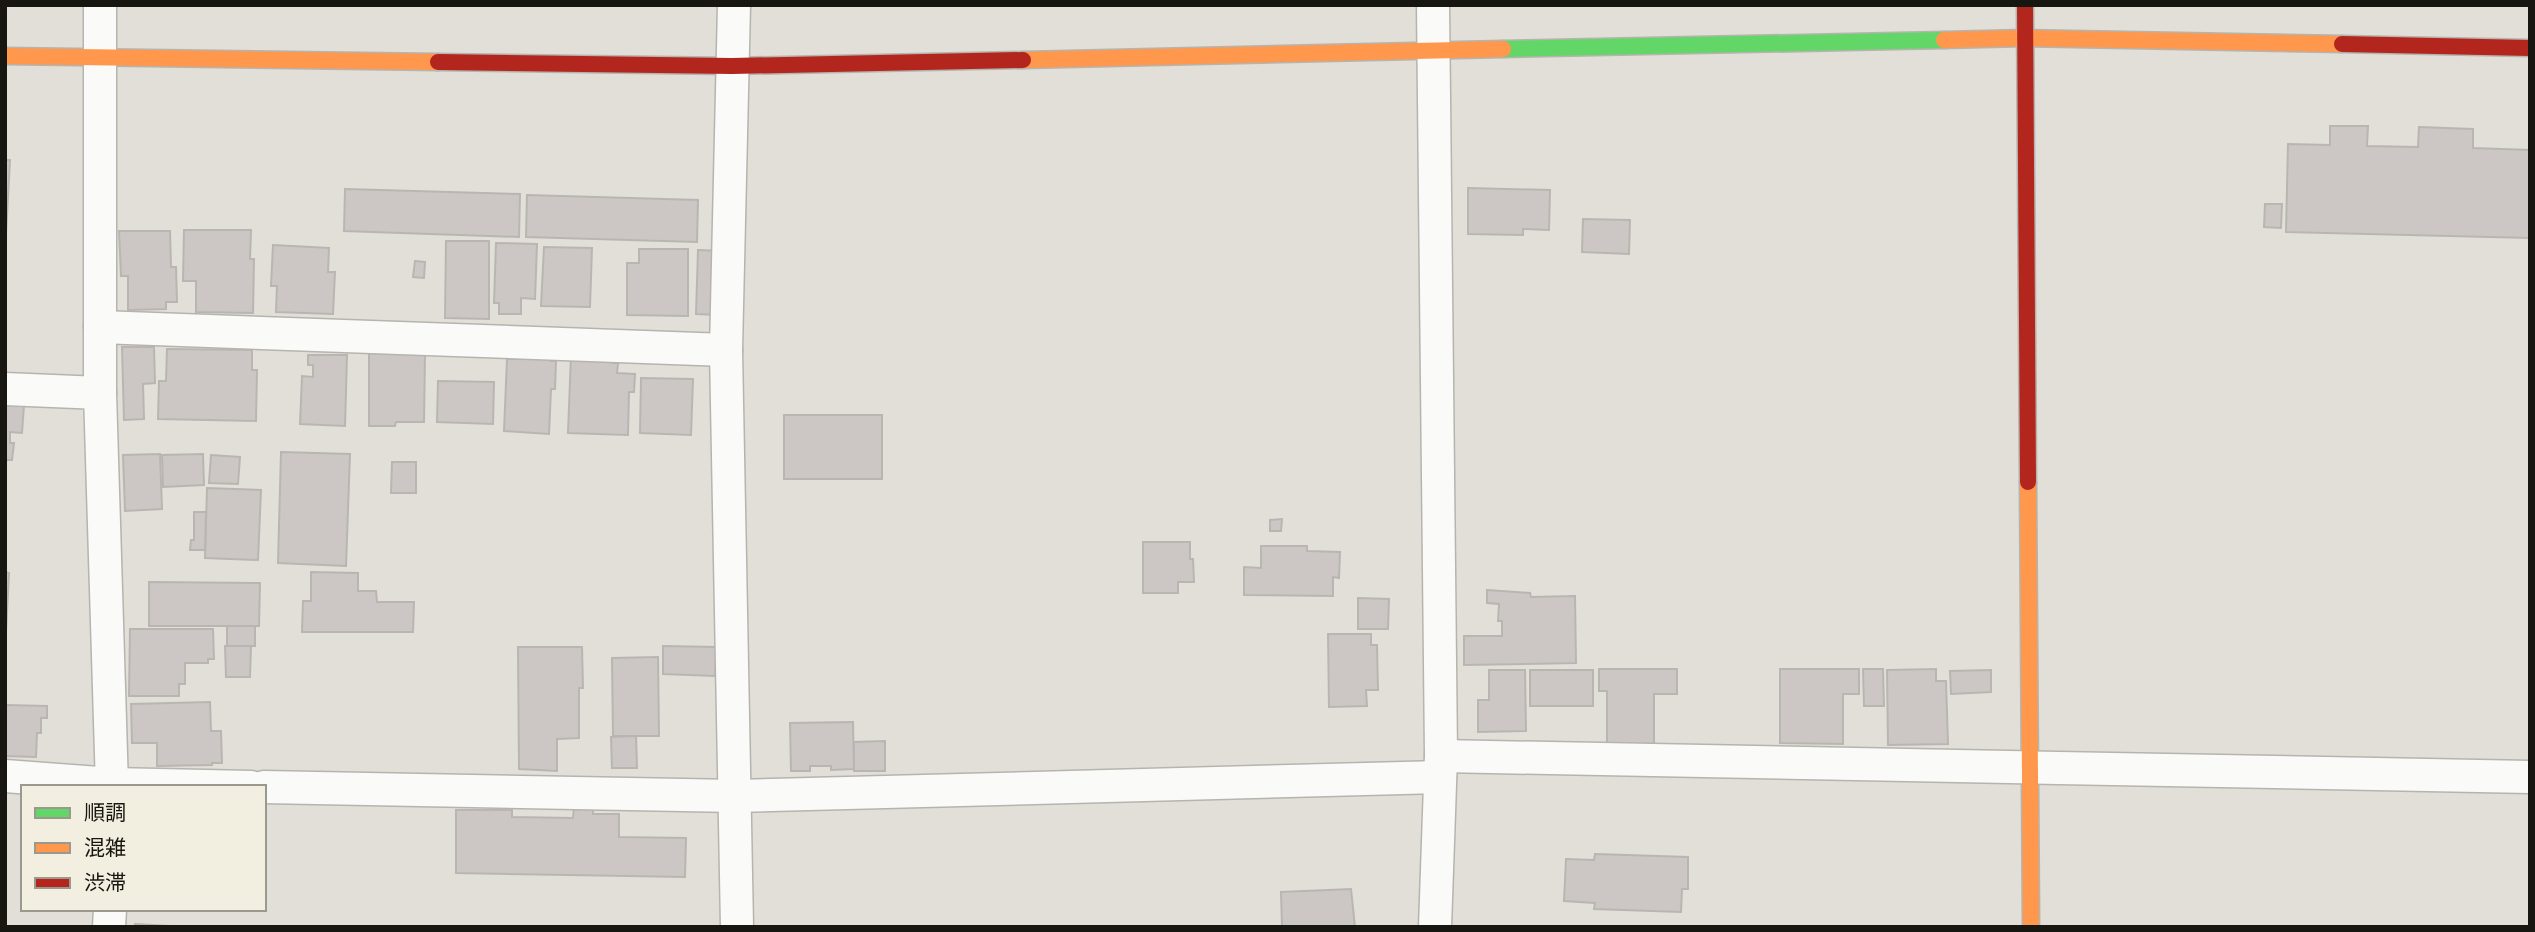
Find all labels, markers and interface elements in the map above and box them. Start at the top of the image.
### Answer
legend [21,785,266,911]
text: 順調 [84,802,126,824]
text: 混雑 [84,837,126,859]
text: 渋滞 [84,872,126,894]

